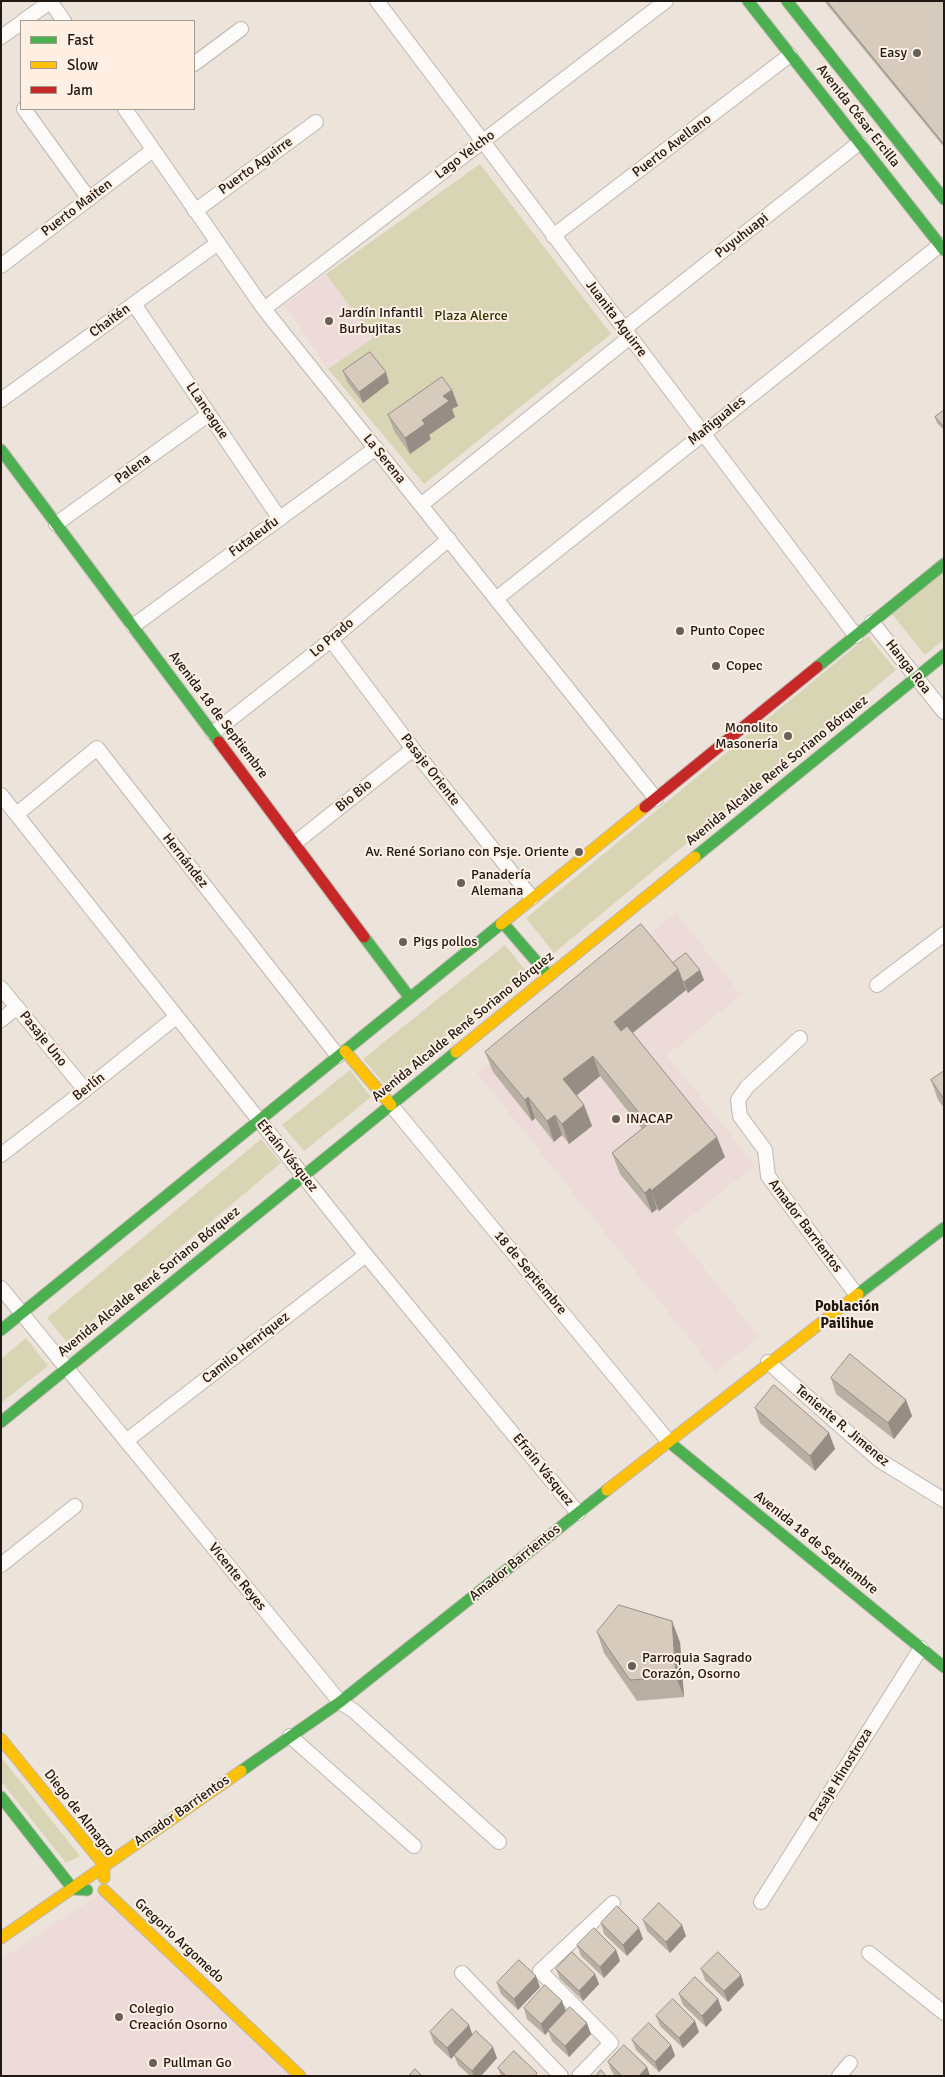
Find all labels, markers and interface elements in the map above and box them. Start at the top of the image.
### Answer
legend [20,20,195,110]
text: Fast [67,31,94,49]
place label: Easy [879,45,907,61]
marker: Easy [911,47,923,59]
text: Slow [67,56,98,74]
street label: Avenida César Ercilla [813,61,903,171]
text: Jam [67,81,93,99]
street label: Puerto Avellano [629,111,715,181]
street label: Lago Yelcho [432,127,498,183]
street label: Puerto Aguirre [216,134,296,198]
street label: Puerto Maiten [38,176,116,240]
street label: Puyuhuapi [712,210,772,262]
street label: Juanita Aguirre [582,277,650,361]
street label: Chaitén [86,301,134,341]
place label: Jardín Infantil Burbujitas [339,305,423,338]
park label: Plaza Alerce [434,308,508,324]
marker: Jardín Infantil Burbujitas [323,315,335,327]
street label: LLancague [182,379,232,443]
street label: Mañiguales [685,393,749,449]
street label: La Serena [359,431,409,487]
street label: Palena [112,450,154,488]
street label: Futaleufu [226,513,282,561]
street label: Lo Prado [307,615,357,661]
place label: Punto Copec [690,623,765,639]
marker: Punto Copec [674,625,686,637]
street label: Hanga Roa [882,636,934,698]
street label: Avenida 18 de Septiembre [165,648,271,782]
place label: Copec [726,658,763,674]
marker: Copec [710,660,722,672]
street label: Avenida Alcalde René Soriano Bórquez [683,692,871,850]
place label: Monolito Masonería [715,720,778,752]
marker: Monolito Masonería [782,730,794,742]
street label: Pasaje Oriente [397,731,463,809]
street label: Bio Bio [332,776,376,816]
street label: Hernández [158,830,212,892]
place label: Av. René Soriano con Psje. Oriente [365,844,569,860]
marker: Av. René Soriano con Psje. Oriente [573,846,585,858]
place label: Panadería Alemana [471,867,531,900]
marker: Panadería Alemana [455,877,467,889]
place label: Pigs pollos [413,934,477,950]
marker: Pigs pollos [397,936,409,948]
street label: Avenida Alcalde René Soriano Bórquez [369,948,557,1106]
street label: Pasaje Uno [16,1008,70,1070]
street label: Berlín [70,1069,108,1105]
place label: INACAP [626,1111,673,1127]
marker: INACAP [610,1113,622,1125]
street label: Efraín Vásquez [253,1116,321,1196]
street label: Amador Barrientos [764,1176,846,1276]
street label: Avenida Alcalde René Soriano Bórquez [55,1203,243,1361]
street label: 18 de Septiembre [490,1228,570,1318]
district label: Población Pailihue [815,1298,879,1333]
street label: Camilo Henríquez [199,1309,293,1387]
street label: Teniente R. Jimenez [791,1382,893,1470]
street label: Efraín Vásquez [509,1430,577,1510]
street label: Avenida 18 de Septiembre [751,1488,881,1598]
street label: Amador Barrientos [466,1521,564,1605]
street label: Vicente Reyes [205,1540,269,1614]
place label: Parroquia Sagrado Corazón, Osorno [642,1650,752,1682]
marker: Parroquia Sagrado Corazón, Osorno [626,1660,638,1672]
street label: Pasaje Hinostroza [806,1725,876,1825]
street label: Diego de Almagro [40,1766,118,1860]
street label: Amador Barrientos [131,1772,233,1850]
street label: Gregorio Argomedo [131,1895,227,1987]
place label: Colegio Creación Osorno [129,2001,228,2034]
marker: Colegio Creación Osorno [113,2011,125,2023]
place label: Pullman Go [163,2055,232,2071]
marker: Pullman Go [147,2057,159,2069]

